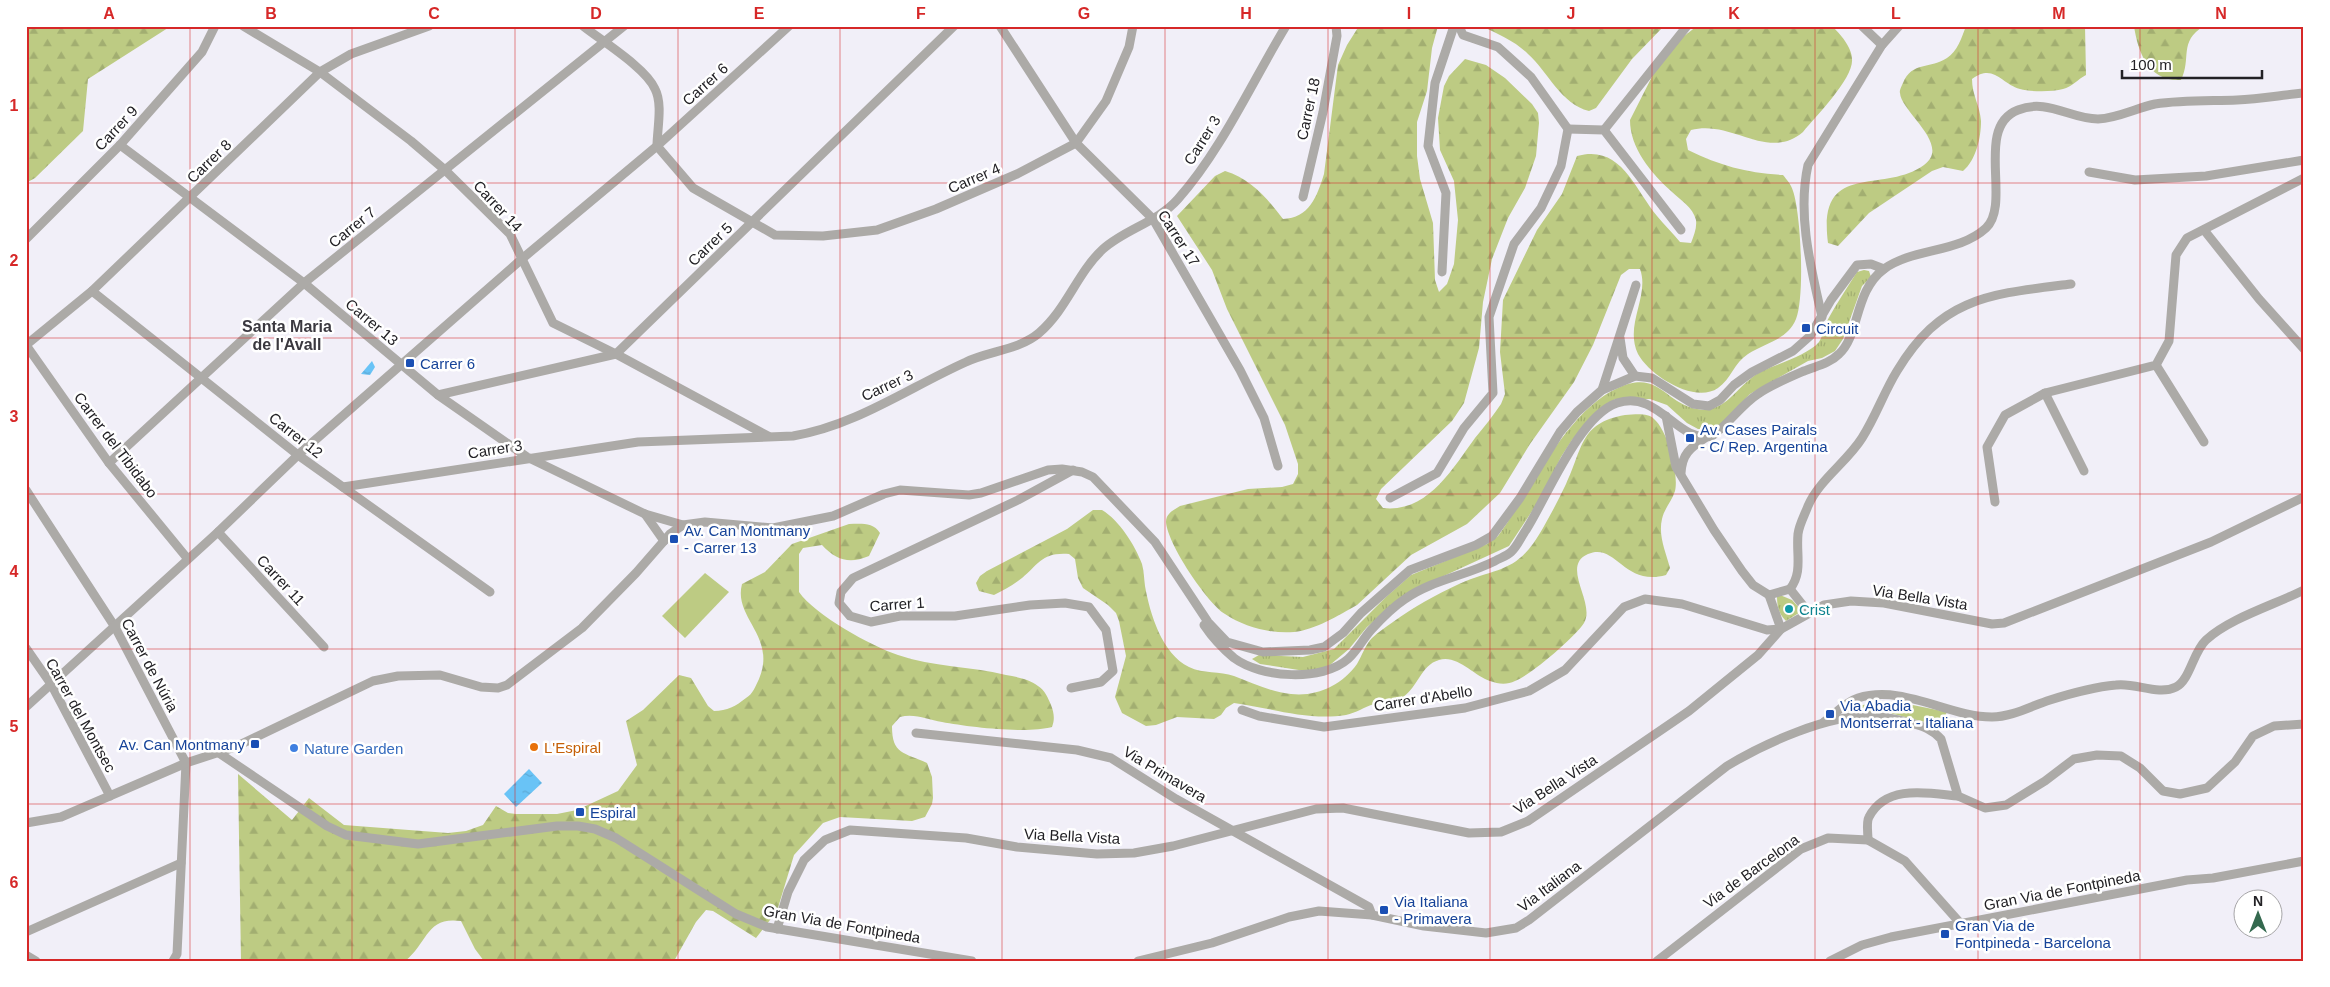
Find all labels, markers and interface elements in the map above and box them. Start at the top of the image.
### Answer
text: A [103,5,115,22]
text: B [265,5,277,22]
text: C [428,5,440,22]
text: D [590,5,602,22]
text: E [754,5,765,22]
text: F [916,5,926,22]
text: G [1078,5,1090,22]
text: H [1240,5,1252,22]
text: I [1407,5,1411,22]
text: J [1567,5,1575,22]
text: K [1728,5,1740,22]
text: L [1891,5,1901,22]
text: M [2052,5,2066,22]
text: N [2215,5,2227,22]
scale bar [2122,48,2262,80]
text: 100 m [2130,56,2172,73]
street label: Carrer 6 [679,59,731,109]
street label: Carrer 18 [1293,76,1323,142]
text: 1 [10,97,19,114]
street label: Carrer 9 [91,102,141,154]
street label: Carrer 3 [1180,112,1224,168]
street label: Carrer 8 [183,136,235,186]
street label: Carrer 4 [945,159,1003,197]
street label: Carrer 14 [470,177,526,235]
street label: Carrer 7 [325,203,379,251]
street label: Carrer 17 [1155,207,1203,269]
street label: Carrer 5 [684,219,736,269]
text: 2 [10,252,19,269]
street label: Carrer 13 [342,295,402,349]
district label: Santa Maria de l'Avall [242,318,332,353]
place label: Circuit [1816,320,1859,337]
marker: Circuit [1800,322,1812,334]
place label: Carrer 6 [420,355,475,372]
marker: Carrer 6 [404,357,416,369]
street label: Carrer 3 [858,366,916,404]
street label: Carrer del Tibidabo [71,389,161,501]
text: 3 [10,408,19,425]
street label: Carrer 12 [266,409,326,461]
place label: Av. Cases Pairals - C/ Rep. Argentina [1700,421,1828,455]
marker: Av. Cases Pairals - C/ Rep. Argentina [1684,432,1696,444]
street label: Carrer 3 [467,436,523,462]
place label: Av. Can Montmany - Carrer 13 [684,522,811,556]
marker: Av. Can Montmany - Carrer 13 [668,533,680,545]
street label: Carrer 11 [254,551,308,609]
text: 4 [10,563,19,580]
street label: Via Bella Vista [1871,581,1969,613]
street label: Carrer 1 [869,594,925,614]
place label: Crist [1799,601,1831,618]
marker: Crist [1783,603,1795,615]
street label: Carrer de Núria [118,615,182,715]
street label: Carrer del Montsec [43,655,120,775]
street label: Carrer d'Abello [1372,682,1474,714]
place label: Via Abadia Montserrat - Italiana [1840,697,1974,731]
marker: Via Abadia Montserrat - Italiana [1824,708,1836,720]
text: 5 [10,718,19,735]
place label: Av. Can Montmany [119,736,245,753]
marker: Av. Can Montmany [249,738,261,750]
place label: L'Espiral [544,739,601,756]
place label: Nature Garden [304,740,403,757]
marker: L'Espiral [528,741,540,753]
marker: Nature Garden [288,742,300,754]
street label: Via Primavera [1120,743,1210,806]
street label: Via Bella Vista [1510,750,1601,817]
place label: Espiral [590,804,636,821]
marker: Espiral [574,806,586,818]
street label: Via Bella Vista [1024,825,1121,847]
street label: Via de Barcelona [1700,830,1803,911]
street label: Via Italiana [1514,857,1584,915]
street label: Gran Via de Fontpineda [1982,866,2142,914]
text: 6 [10,874,19,891]
north arrow [2232,890,2282,940]
place label: Via Italiana - Primavera [1394,893,1472,927]
text: N [2253,893,2263,909]
street label: Gran Via de Fontpineda [762,902,922,946]
marker: Via Italiana - Primavera [1378,904,1390,916]
place label: Gran Via de Fontpineda - Barcelona [1955,917,2112,951]
marker: Gran Via de Fontpineda - Barcelona [1939,928,1951,940]

